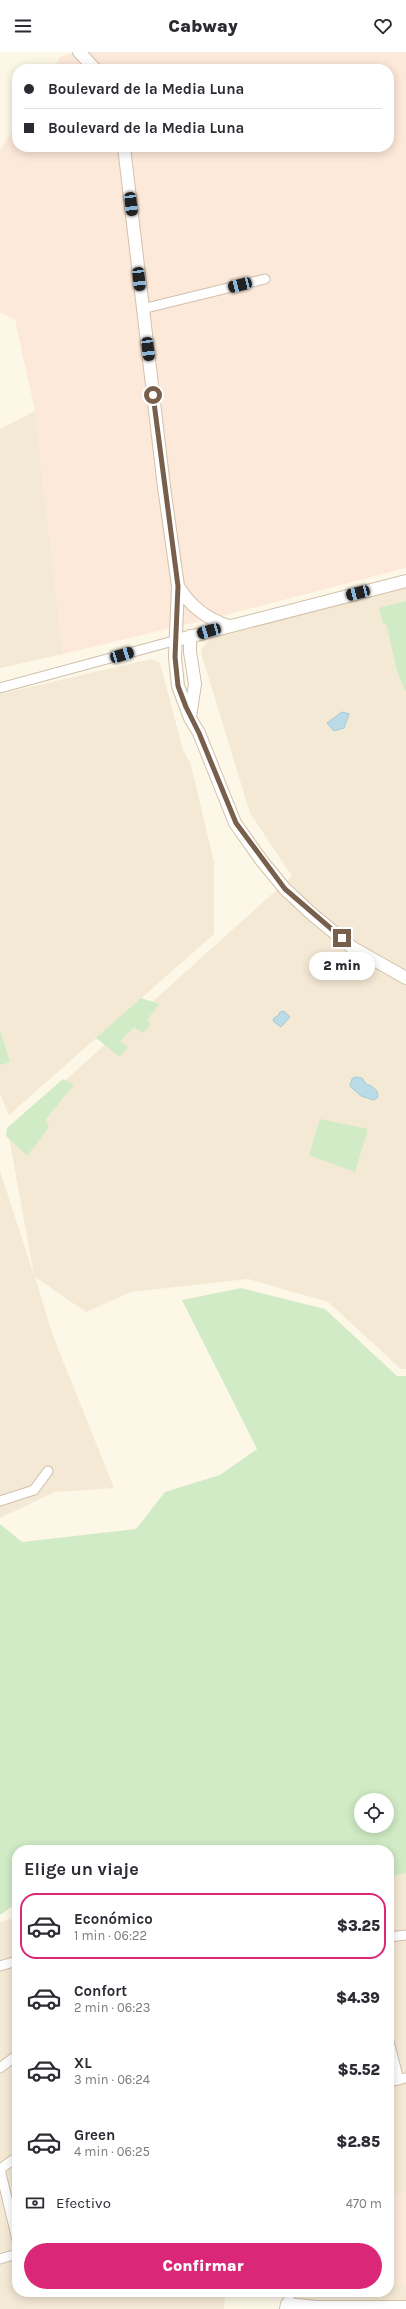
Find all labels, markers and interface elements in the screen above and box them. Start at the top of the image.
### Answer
icon: menu [12,15,34,37]
text: Cabway [168,15,238,37]
icon: heart [372,15,394,37]
text: Boulevard de la Media Luna [48,80,244,98]
text: Boulevard de la Media Luna [48,119,244,137]
car [124,191,138,217]
car [132,266,146,292]
car [227,276,253,294]
car [141,336,155,362]
route start [144,386,162,404]
car [345,584,371,602]
car [196,622,222,640]
car [109,646,135,664]
route end [333,929,351,947]
callout: 2 min [309,952,375,980]
text: 2 min [323,958,361,973]
map controls [354,1793,394,1833]
button: locate [354,1793,394,1833]
text: Elige un viaje [24,1858,139,1880]
icon: car [26,1908,62,1944]
text: Económico [74,1910,153,1928]
text: $3.25 [337,1917,380,1935]
text: 1 min · 06:22 [74,1928,147,1943]
icon: car [26,1980,62,2016]
text: Confort [74,1982,127,2000]
text: $4.39 [336,1989,380,2007]
text: 2 min · 06:23 [74,2000,150,2015]
icon: car [26,2052,62,2088]
text: XL [74,2054,92,2072]
text: $5.52 [337,2061,380,2079]
text: 3 min · 06:24 [74,2072,150,2087]
icon: car [26,2124,62,2160]
text: Green [74,2126,115,2144]
text: $2.85 [336,2133,380,2151]
text: 4 min · 06:25 [74,2144,150,2159]
icon: cash [24,2192,46,2214]
text: Efectivo [56,2194,111,2212]
text: 470 m [346,2196,382,2211]
button: Confirmar [24,2243,382,2289]

